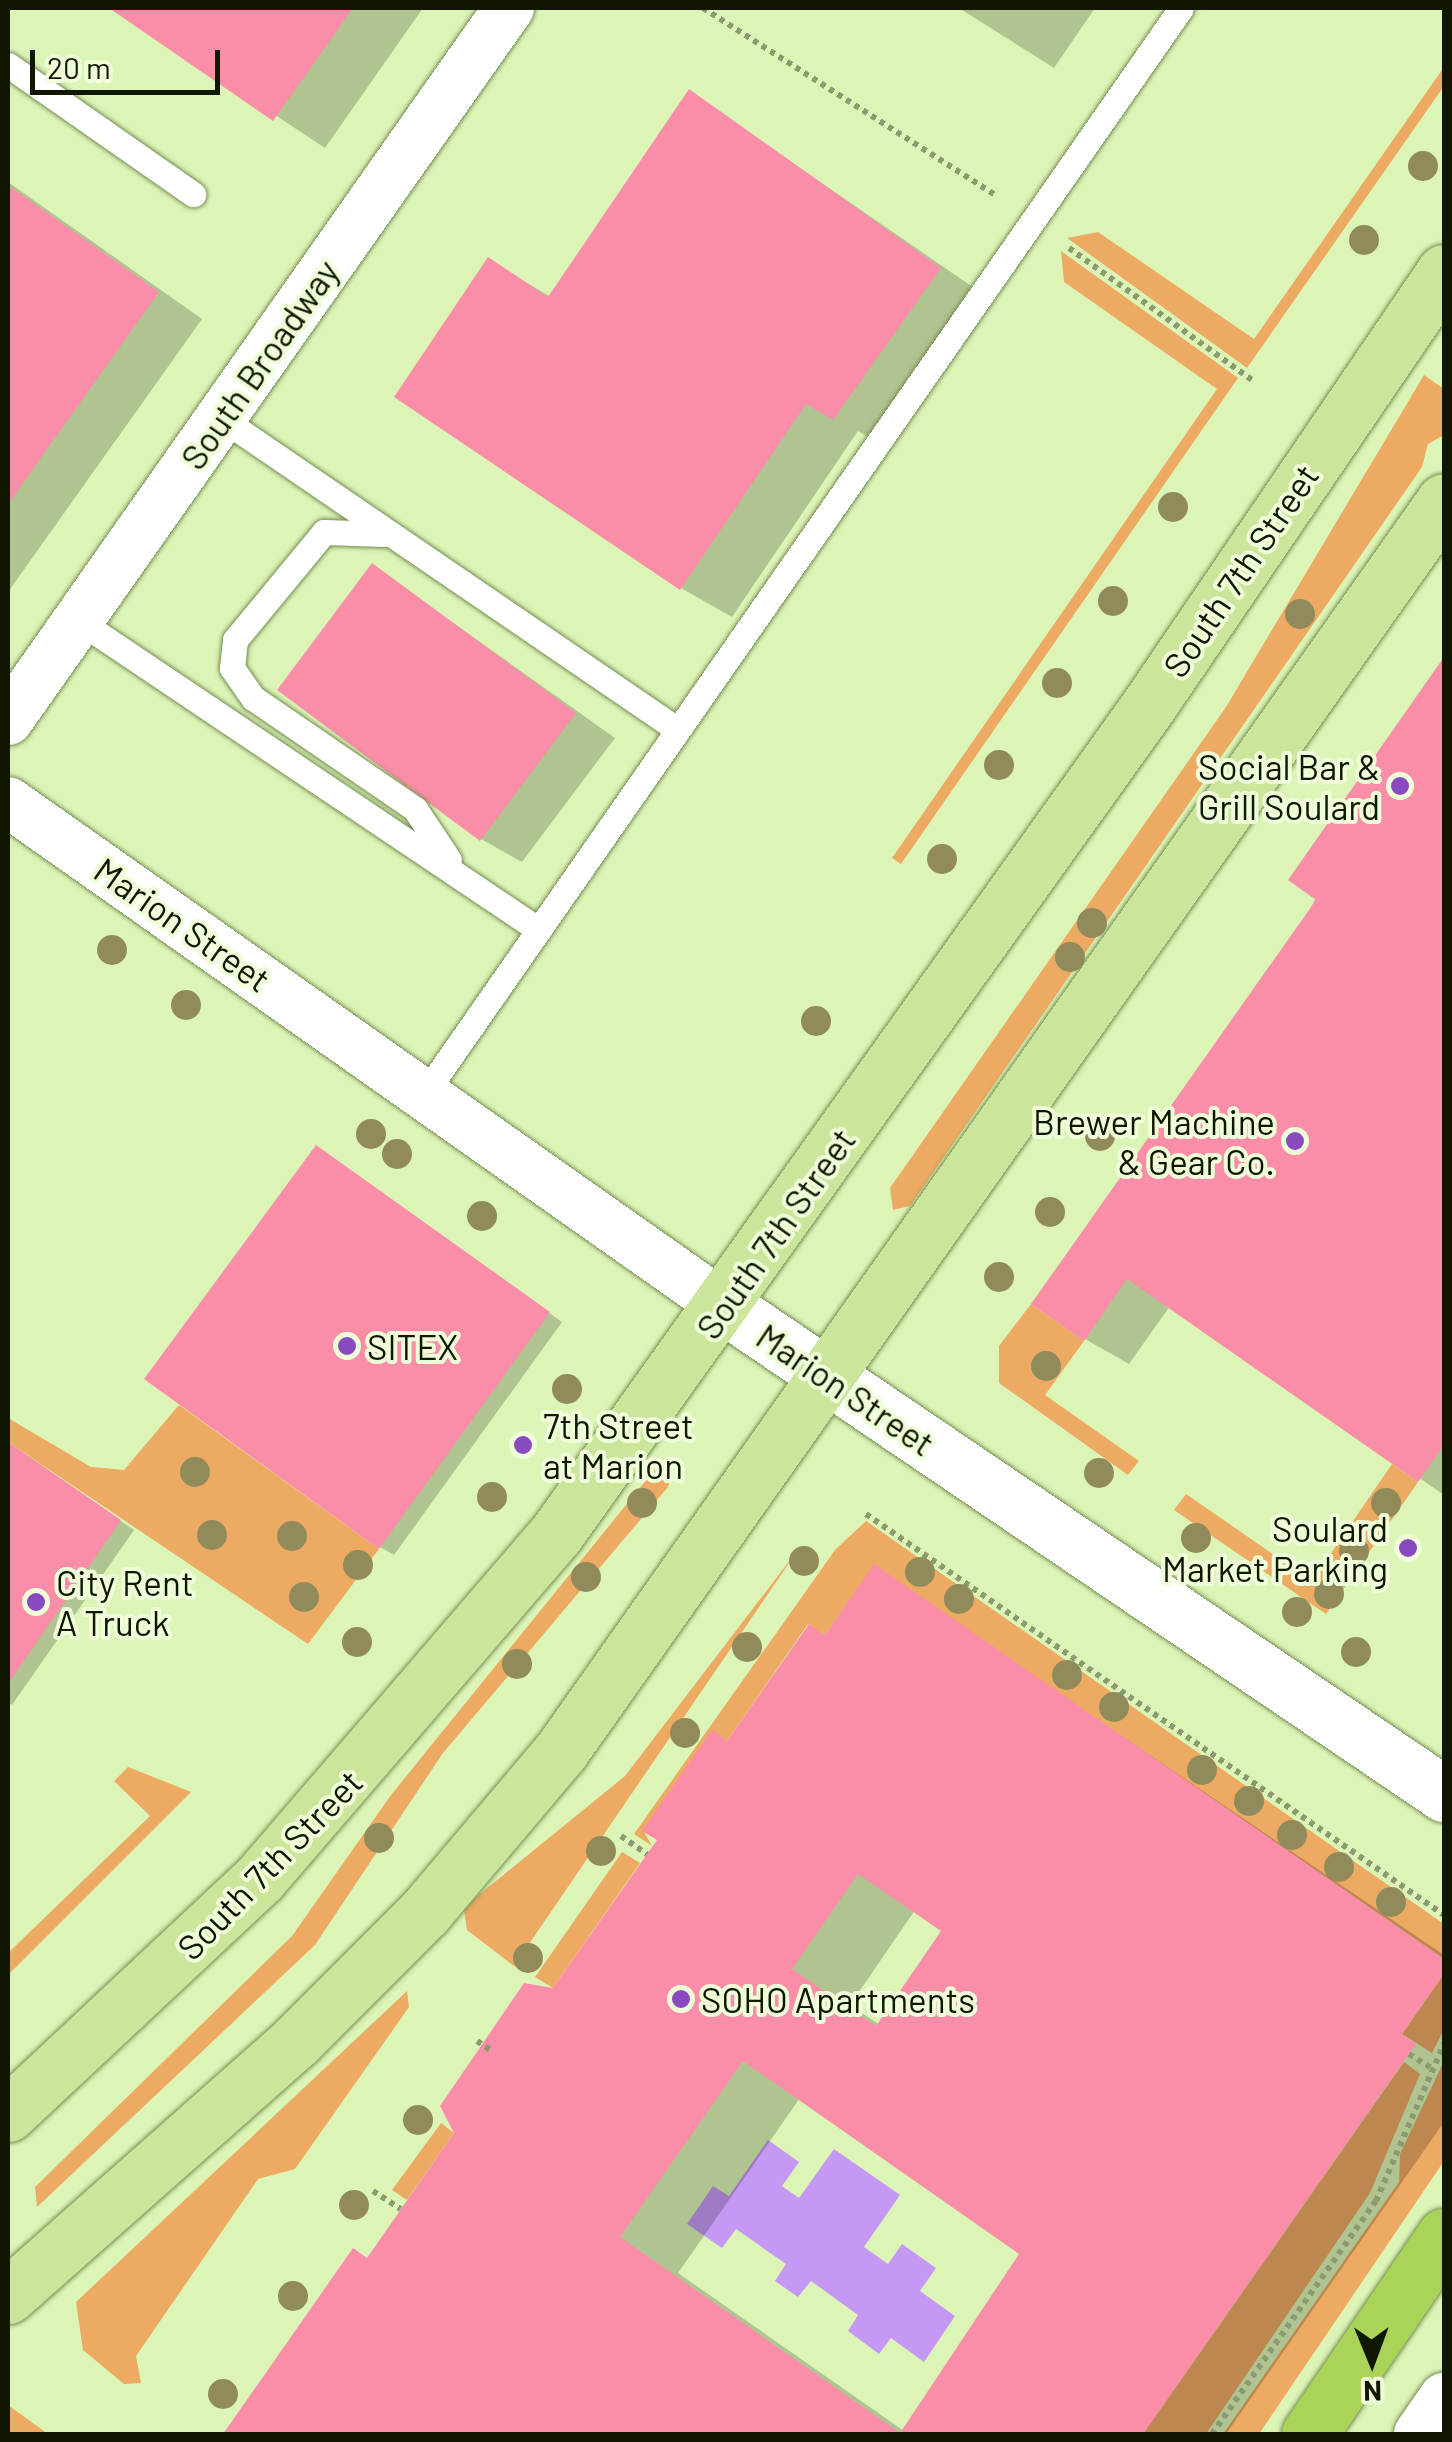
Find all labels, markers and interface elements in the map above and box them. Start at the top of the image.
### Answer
scale bar [35,30,225,92]
text: 20 m [47,49,111,85]
street label: South Broadway [171,251,347,477]
street label: South 7th Street [1153,456,1327,684]
place label: Social Bar & Grill Soulard [1198,745,1380,827]
marker: Social Bar & Grill Soulard [1389,775,1411,797]
street label: Marion Street [87,848,279,1000]
place label: Brewer Machine & Gear Co. [1033,1100,1275,1182]
street label: South 7th Street [687,1120,863,1346]
marker: Brewer Machine & Gear Co. [1284,1130,1306,1152]
street label: Marion Street [749,1314,943,1464]
place label: SITEX [367,1325,458,1367]
marker: SITEX [336,1335,358,1357]
place label: 7th Street at Marion [543,1404,694,1486]
marker: 7th Street at Marion [512,1434,534,1456]
place label: Soulard Market Parking [1162,1507,1388,1589]
marker: Soulard Market Parking [1397,1537,1419,1559]
place label: City Rent A Truck [56,1561,194,1643]
marker: City Rent A Truck [25,1591,47,1613]
street label: South 7th Street [168,1760,370,1968]
place label: SOHO Apartments [701,1978,975,2020]
marker: SOHO Apartments [670,1988,692,2010]
north arrow [1322,2312,1422,2412]
text: N [1363,2375,1382,2409]

